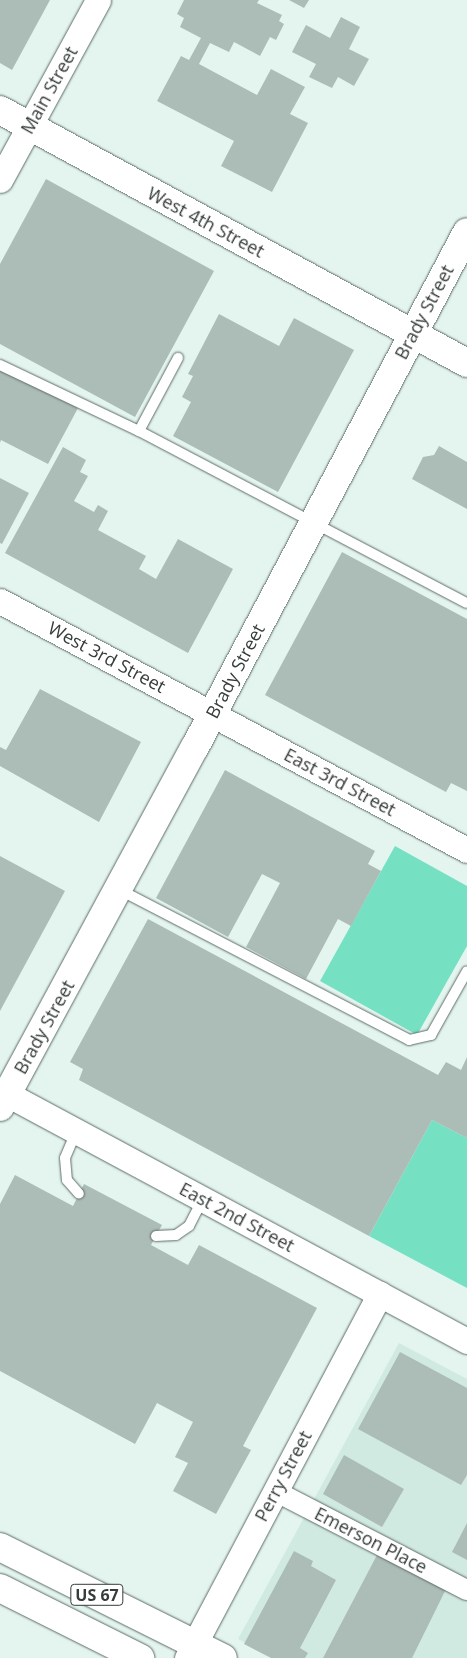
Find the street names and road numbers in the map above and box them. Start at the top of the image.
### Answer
street label: Main Street [16,42,82,138]
street label: West 4th Street [144,182,268,262]
street label: Brady Street [390,261,458,363]
street label: West 3rd Street [45,617,169,697]
street label: Brady Street [201,620,269,722]
street label: East 3rd Street [281,744,399,820]
street label: Brady Street [9,976,79,1078]
street label: East 2nd Street [176,1178,298,1256]
street label: Perry Street [250,1427,316,1525]
street label: Emerson Place [311,1502,431,1578]
road number: US 67 [70,1582,124,1608]

